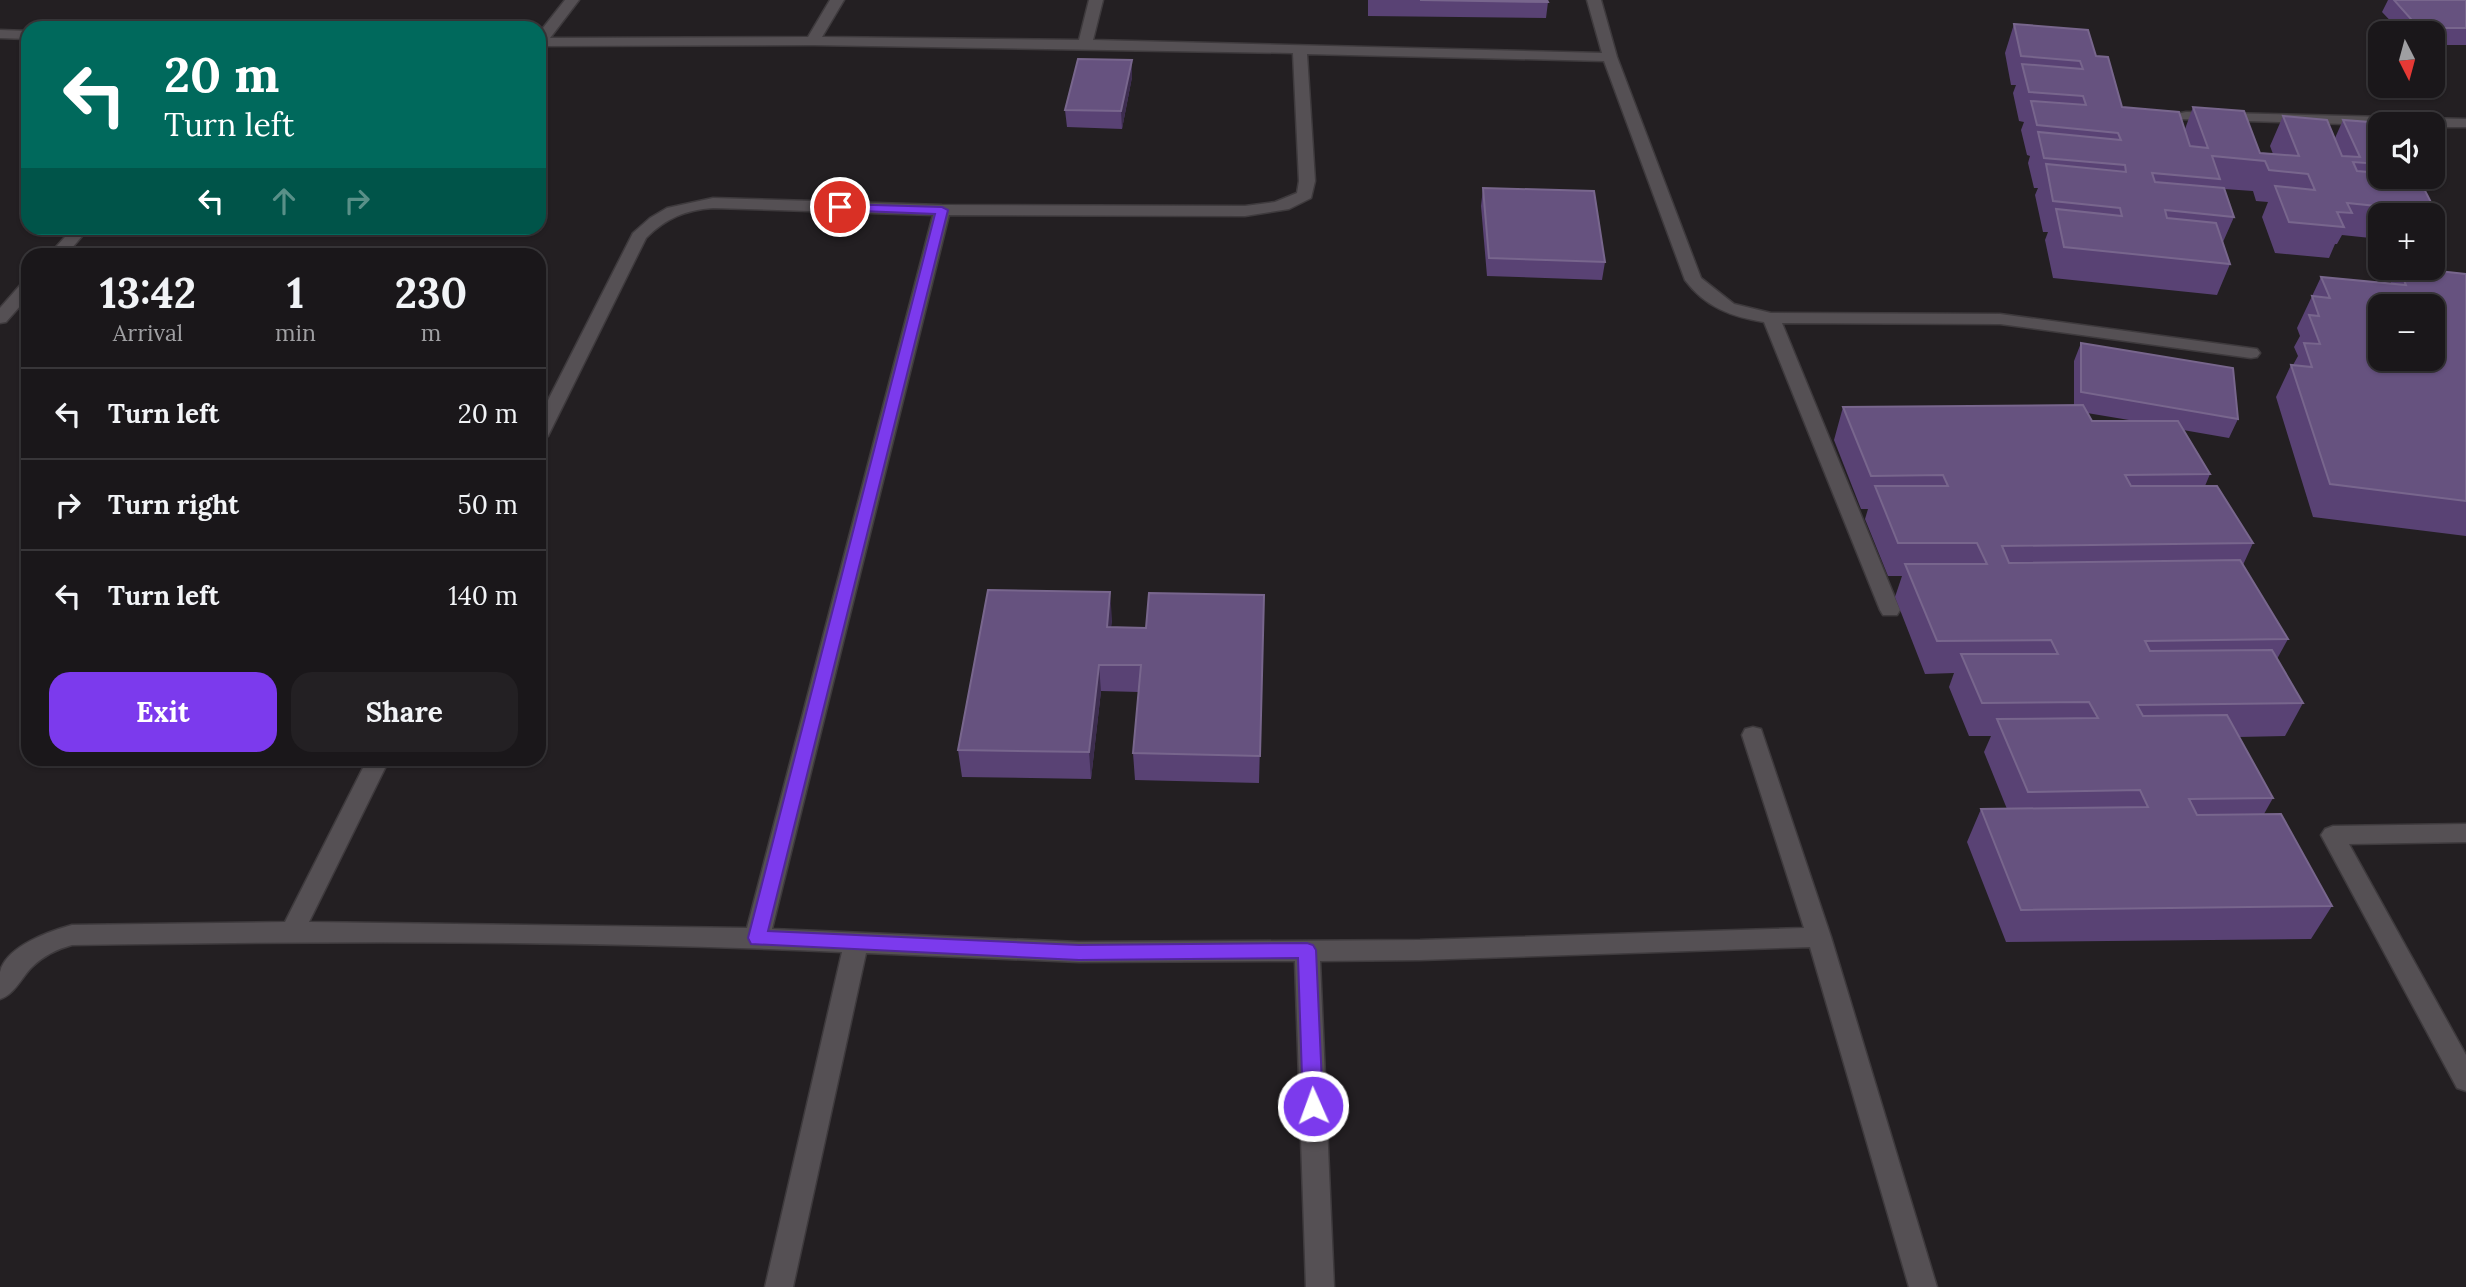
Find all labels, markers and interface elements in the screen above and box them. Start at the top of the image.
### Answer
north arrow [2368,21,2445,98]
map controls [2368,21,2445,371]
text: 20 m [164,43,279,105]
icon: left [49,49,140,140]
text: Turn left [164,104,294,145]
button: sound [2368,112,2445,189]
pin [810,177,870,237]
icon: left [192,182,230,220]
icon: ahead [265,182,303,220]
icon: right [338,182,376,220]
icon: arrive [821,188,859,226]
button: + [2368,203,2445,280]
text: 13:42 [100,266,196,320]
text: 1 [287,266,304,320]
text: 230 [395,266,467,320]
button: − [2368,294,2445,371]
text: Arrival [113,318,183,347]
text: min [275,318,316,347]
text: m [421,318,441,347]
icon: left [49,395,87,433]
text: Turn left [108,397,219,430]
text: 20 m [458,397,518,430]
icon: right [49,486,87,524]
text: Turn right [108,488,239,521]
text: 50 m [458,488,518,521]
icon: left [49,577,87,615]
text: Turn left [108,579,219,612]
text: 140 m [448,579,518,612]
button: Exit [49,672,277,752]
button: Share [291,672,518,752]
position arrow [1276,1069,1350,1143]

